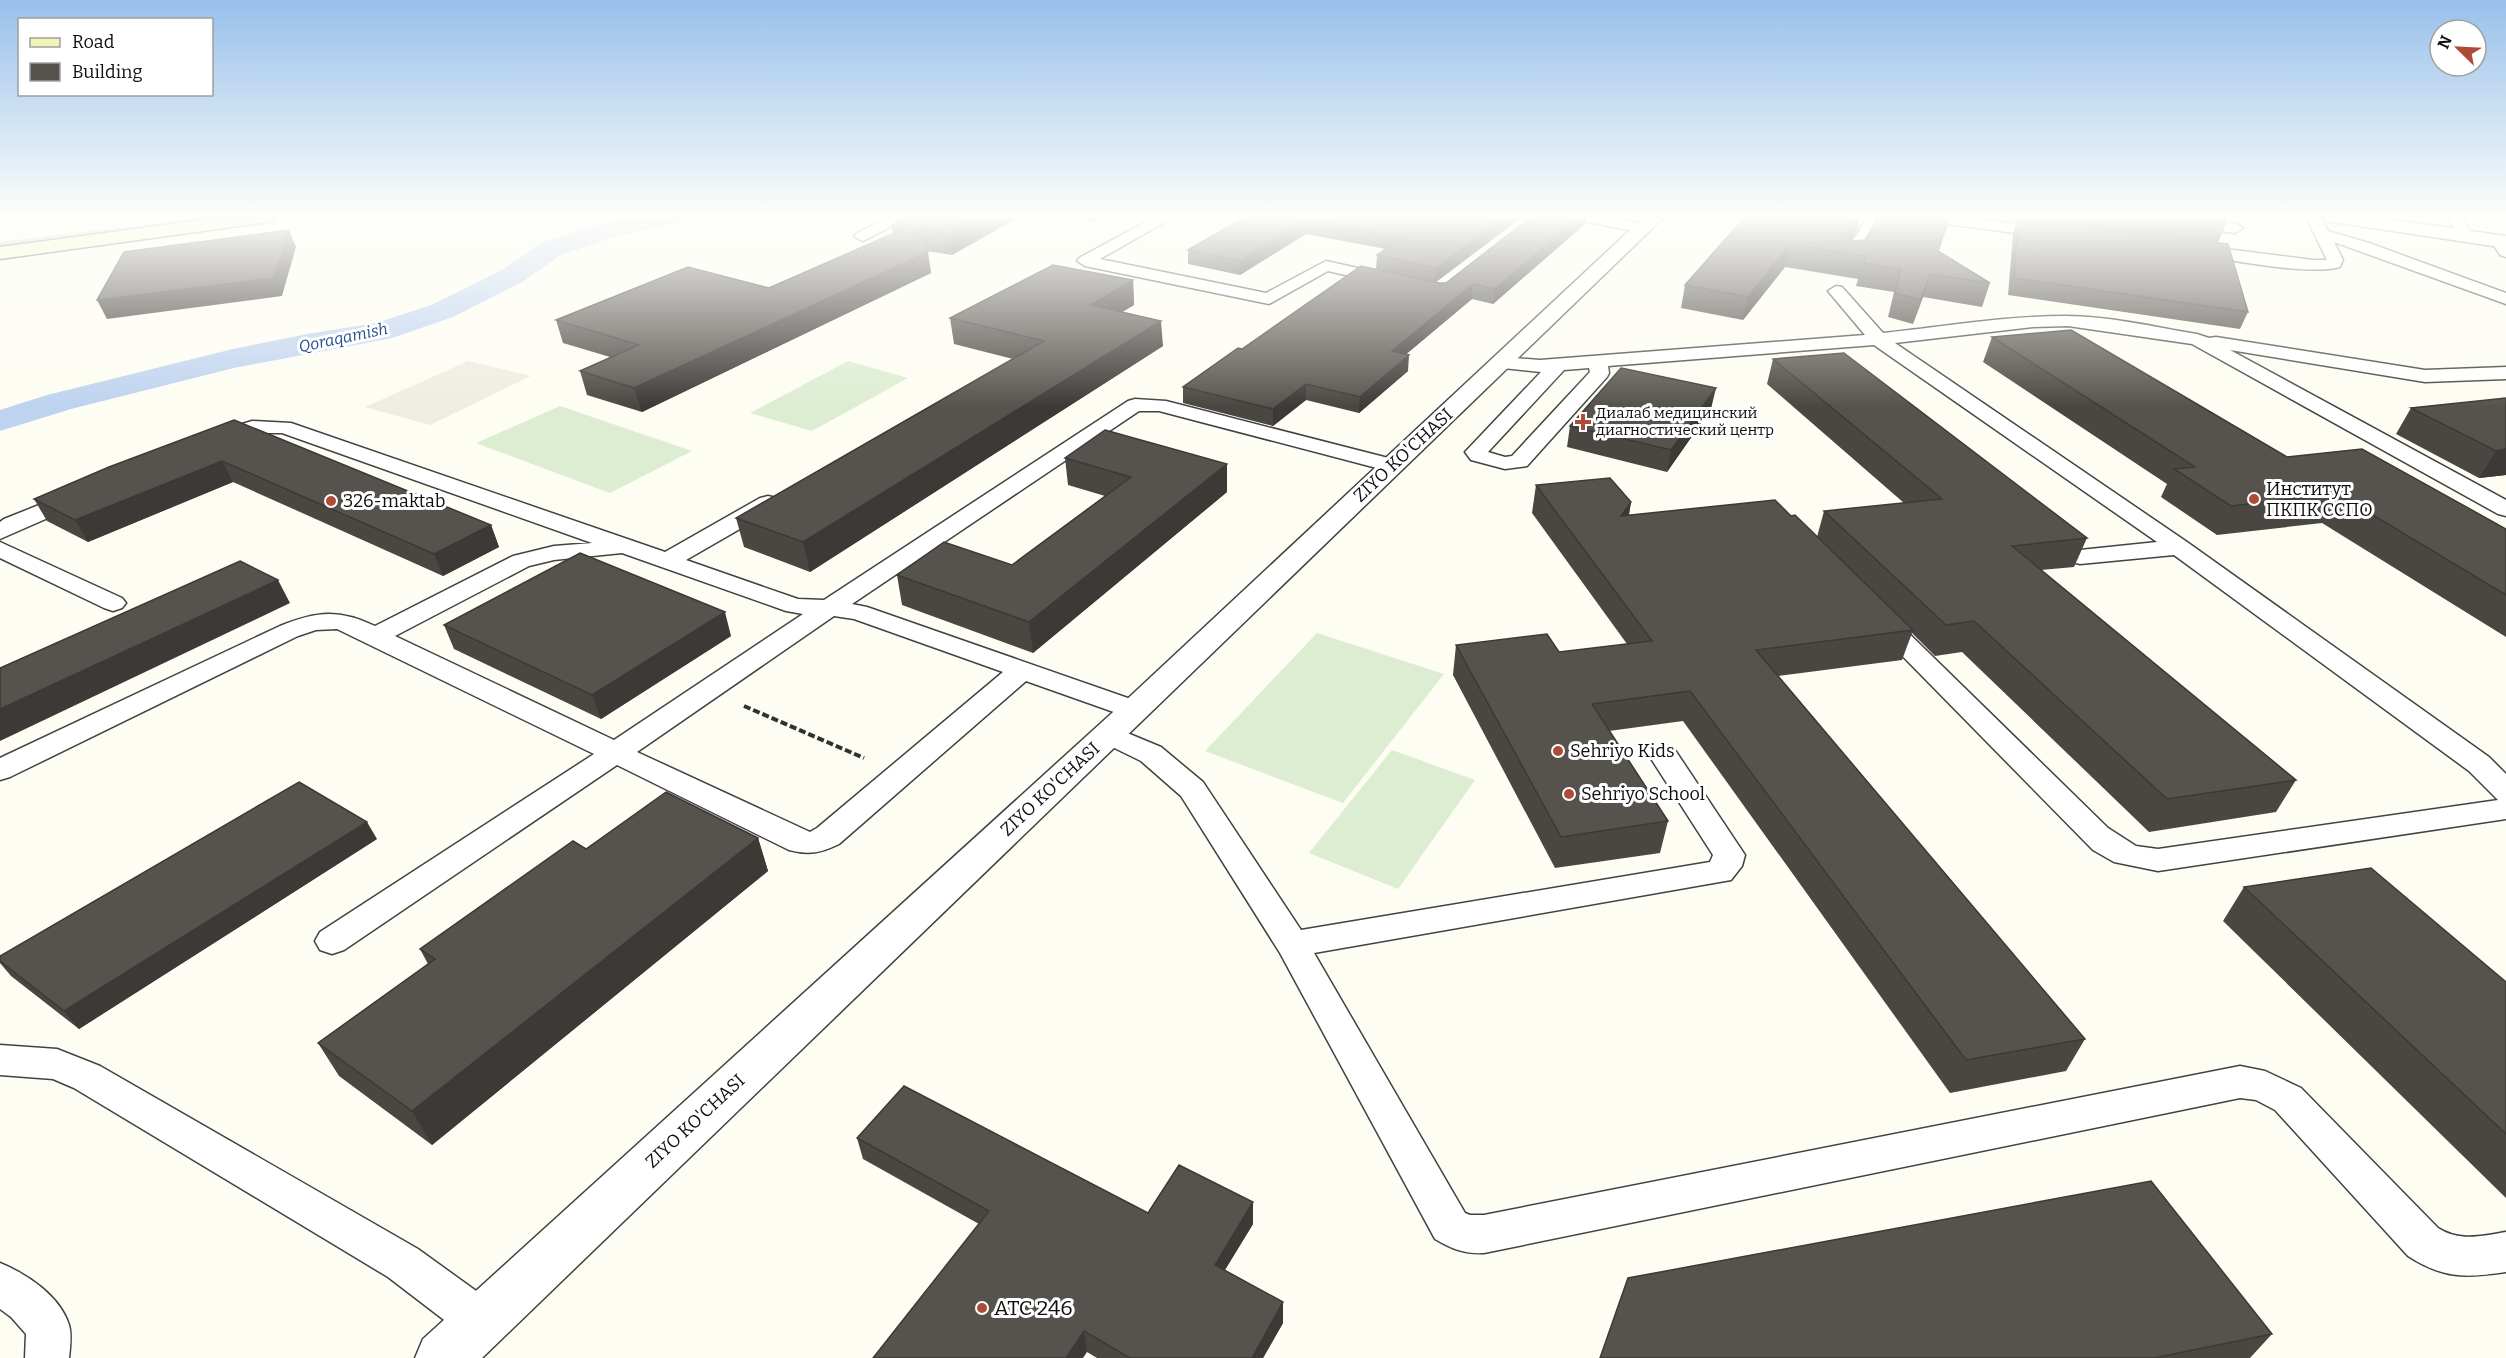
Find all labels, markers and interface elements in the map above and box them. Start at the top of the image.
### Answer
legend [18,18,213,96]
north arrow [2428,18,2488,78]
text: Road [72,31,115,53]
text: N [2434,33,2456,52]
text: Building [72,61,143,83]
water label: Qoraqamish [297,319,389,356]
street label: ZIYO KO'CHASI [1349,403,1457,507]
place label: Диалаб медицинский диагностический центр [1596,404,1774,439]
marker: Диалаб медицинский диагностический центр [1574,413,1592,431]
place label: Институт ПКПК ССПО [2266,478,2373,521]
place label: 326-maktab [343,490,445,512]
marker: Институт ПКПК ССПО [2247,492,2261,506]
marker: 326-maktab [324,494,338,508]
street label: ZIYO KO'CHASI [996,737,1104,841]
place label: Sehriyo Kids [1570,740,1675,762]
marker: Sehriyo Kids [1551,744,1565,758]
place label: Sehriyo School [1581,783,1705,805]
marker: Sehriyo School [1562,787,1576,801]
street label: ZIYO KO'CHASI [641,1069,749,1173]
place label: АТС 246 [994,1295,1073,1321]
marker: АТС 246 [975,1301,989,1315]

